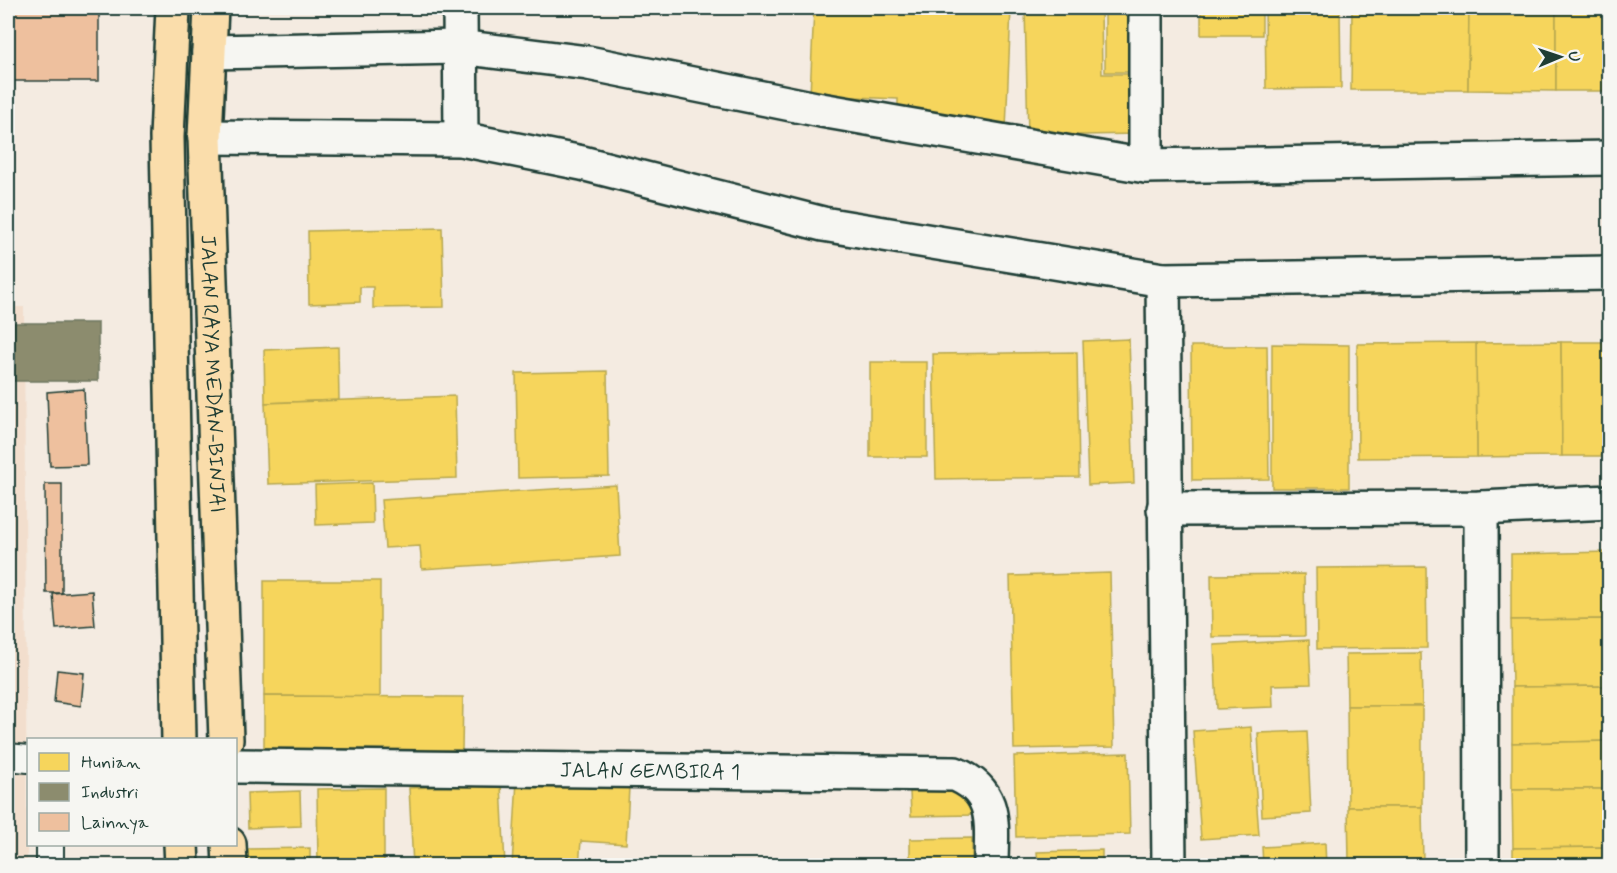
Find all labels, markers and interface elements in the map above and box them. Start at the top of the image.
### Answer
north arrow [1530,27,1590,87]
text: U [1563,51,1584,62]
street label: JALAN RAYA MEDAN-BINJAI [193,234,231,513]
legend [27,738,237,846]
text: Hunian [81,751,140,775]
street label: JALAN GEMBIRA 1 [560,757,740,787]
text: Industri [81,781,138,805]
text: Lainnya [81,811,149,835]

